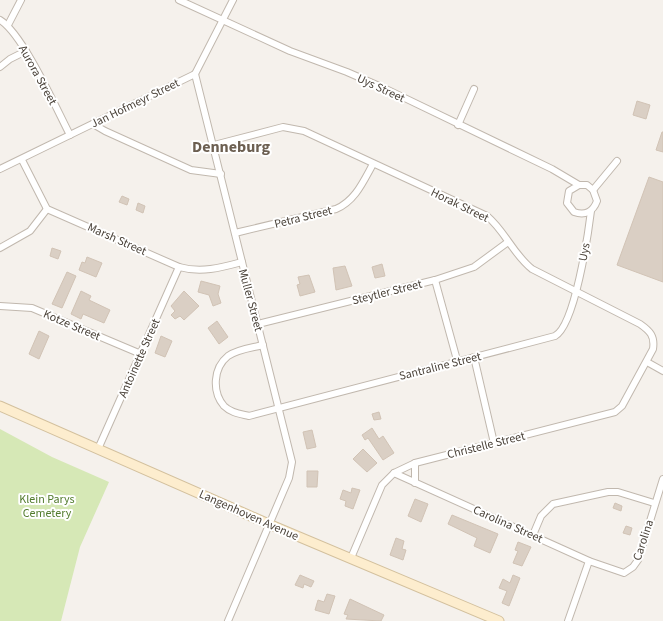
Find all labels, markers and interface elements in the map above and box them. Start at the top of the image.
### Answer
street label: Aurora Street [14,42,61,108]
street label: Uys Street [354,70,407,107]
street label: Jan Hofmeyr Street [88,75,182,132]
district label: Denneburg [192,136,270,158]
street label: Horak Street [428,184,492,227]
street label: Petra Street [273,202,334,233]
street label: Marsh Street [85,219,149,260]
street label: Uys [574,241,595,263]
street label: Muller Street [234,267,267,333]
street label: Steytler Street [350,276,424,309]
street label: Kotze Street [41,306,103,345]
street label: Antoinette Street [114,316,164,400]
street label: Santraline Street [397,348,483,385]
street label: Christelle Street [445,428,527,463]
street label: Langenhoven Avenue [196,486,301,545]
park label: Klein Parys Cemetery [19,491,75,522]
street label: Carolina Street [470,502,545,547]
street label: Carolina [629,518,658,563]

